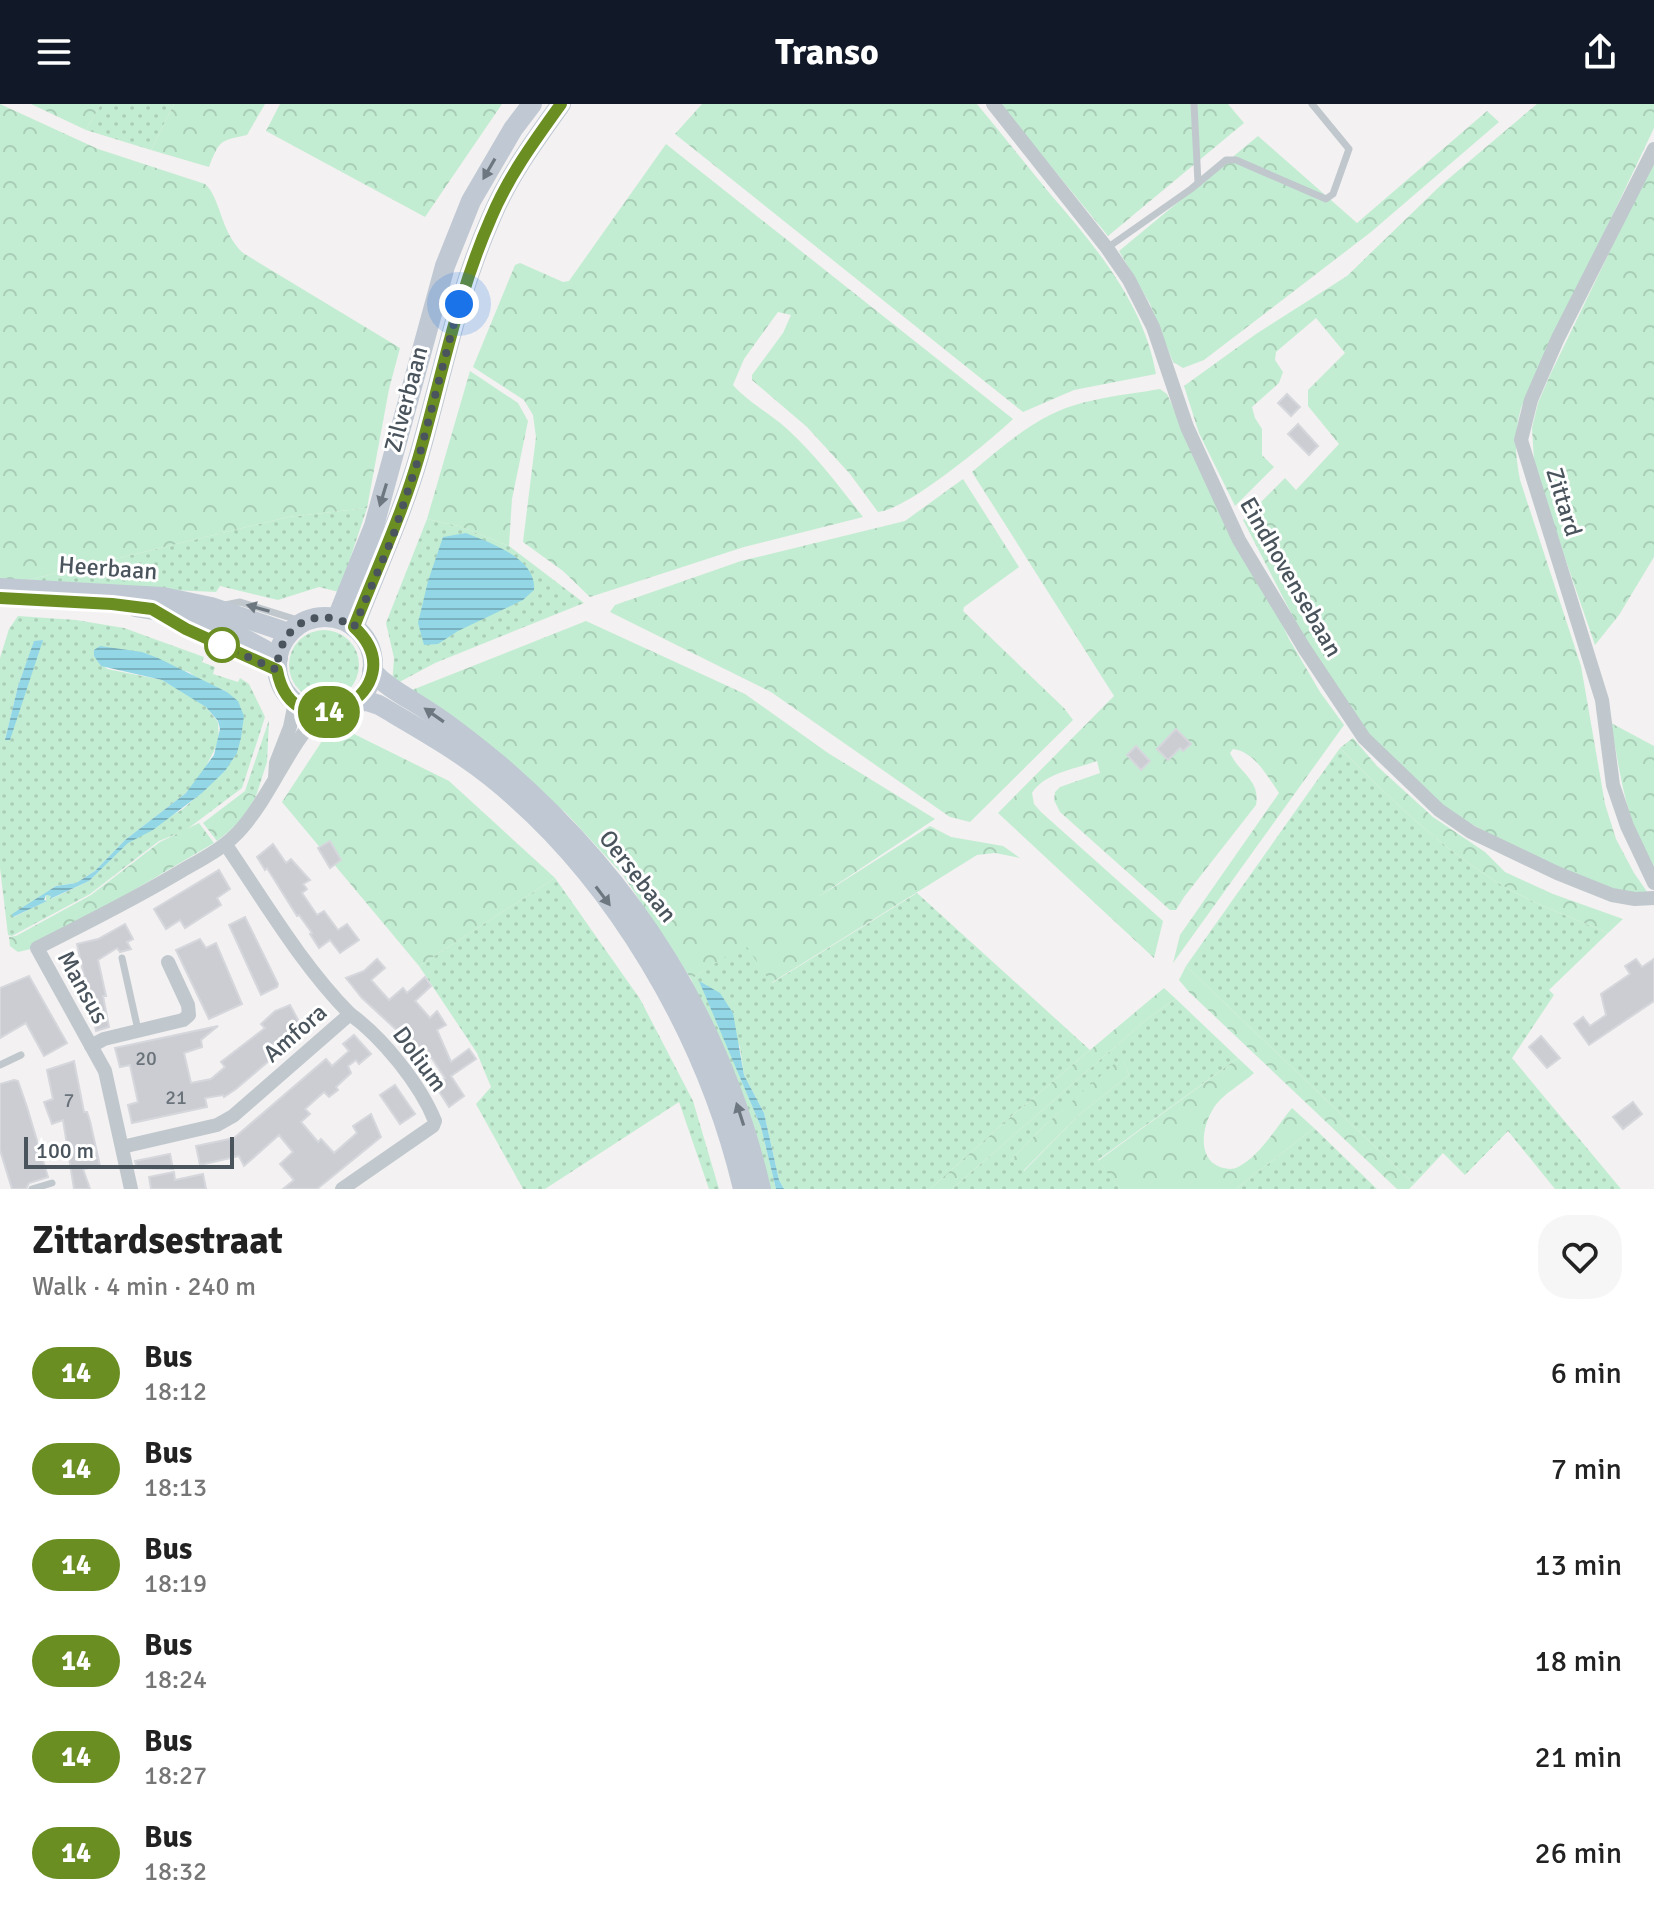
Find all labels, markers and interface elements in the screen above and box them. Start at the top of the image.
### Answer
icon: menu [32,30,76,74]
text: Transo [775,30,879,75]
icon: share [1578,30,1622,74]
one-way arrow [483,158,497,180]
your location [439,284,479,324]
street label: Zilverbaan [377,343,435,455]
street label: Zittard [1539,464,1589,540]
one-way arrow [376,483,389,507]
street label: Eindhovensebaan [1233,492,1349,662]
street label: Heerbaan [58,550,158,586]
one-way arrow [246,601,270,614]
unlabelled marker [205,628,239,662]
line badge: 14 [293,686,365,738]
text: 14 [314,695,344,729]
one-way arrow [423,708,444,723]
street label: Oersebaan [593,824,683,928]
one-way arrow [595,886,610,907]
street label: Mansus [51,945,115,1029]
street label: Amfora [257,997,333,1069]
street label: Dolium [386,1020,454,1098]
house number: 20 [135,1046,157,1071]
house number: 21 [165,1085,187,1110]
house number: 7 [64,1088,74,1113]
one-way arrow [733,1102,746,1126]
scale bar [24,1133,234,1169]
text: 100 m [36,1137,94,1164]
button: heart [1538,1215,1622,1299]
text: Zittardsestraat [32,1217,283,1264]
text: Walk · 4 min · 240 m [32,1271,256,1303]
text: Bus [144,1339,192,1376]
text: 6 min [1551,1355,1622,1392]
text: 14 [61,1356,91,1390]
text: 18:12 [144,1376,207,1408]
text: Bus [144,1435,192,1472]
text: 7 min [1551,1451,1622,1488]
text: 14 [61,1452,91,1486]
text: 18:13 [144,1472,207,1504]
text: Bus [144,1531,192,1568]
text: 13 min [1535,1547,1622,1584]
text: 14 [61,1548,91,1582]
text: 18:19 [144,1568,207,1600]
text: Bus [144,1627,192,1664]
text: 18 min [1535,1643,1622,1680]
text: 14 [61,1644,91,1678]
text: 18:24 [144,1664,207,1696]
text: Bus [144,1723,192,1760]
text: 21 min [1535,1739,1622,1776]
text: 14 [61,1740,91,1774]
text: 18:27 [144,1760,207,1792]
text: Bus [144,1819,192,1856]
text: 26 min [1535,1835,1622,1872]
text: 14 [61,1836,91,1870]
text: 18:32 [144,1856,207,1888]

